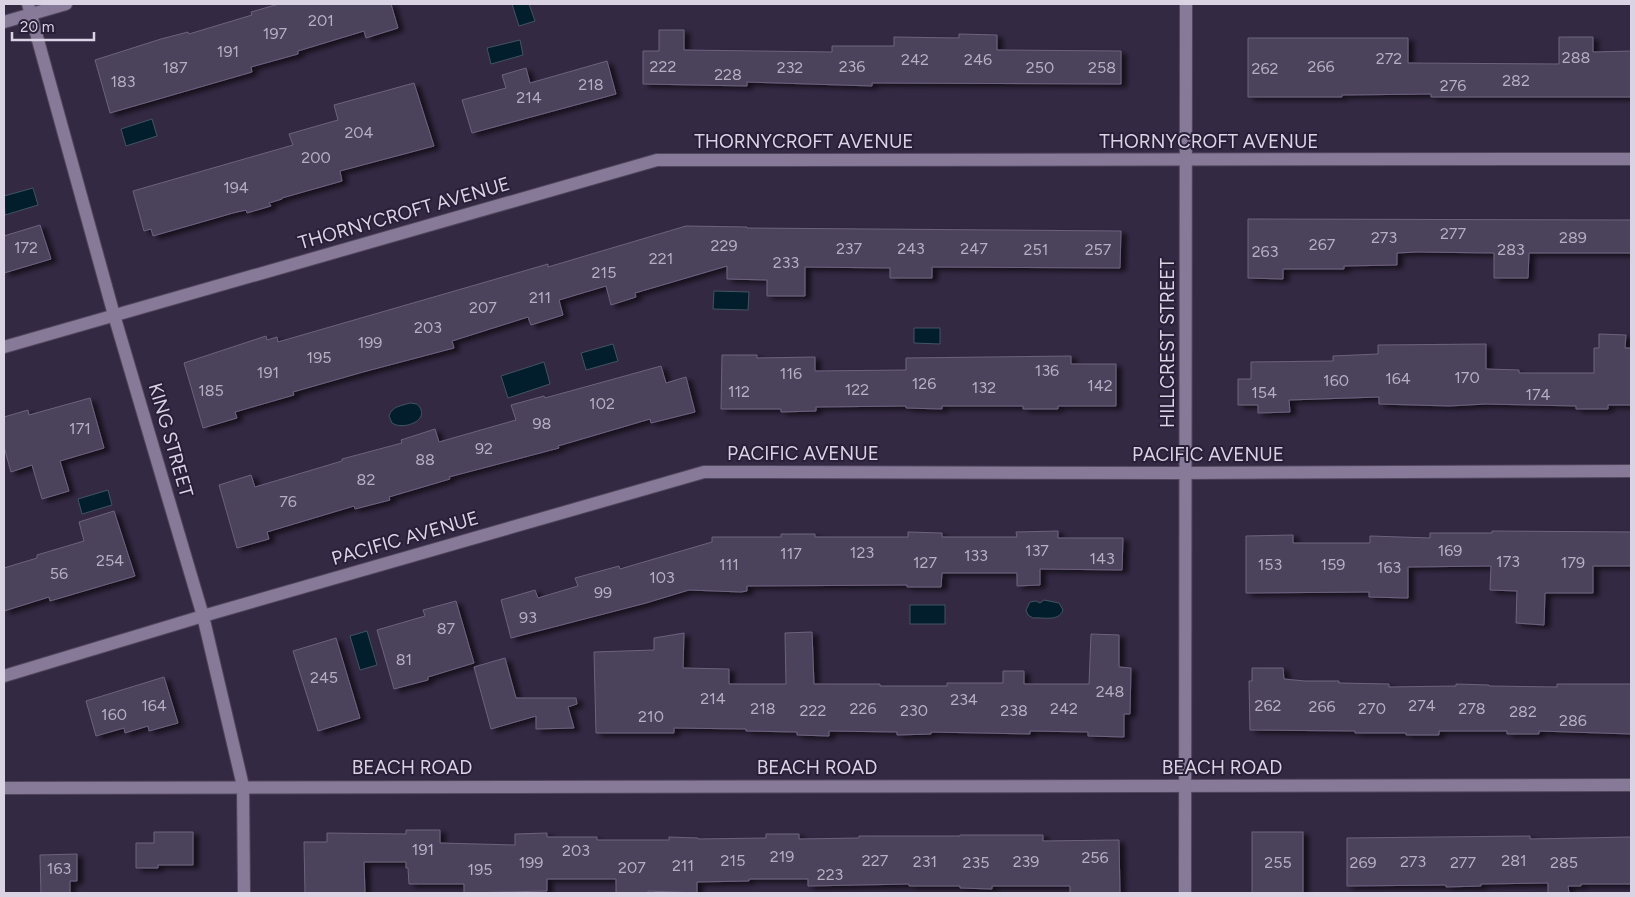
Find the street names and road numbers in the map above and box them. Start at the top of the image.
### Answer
street label: THORNYCROFT AVENUE [694,130,914,153]
street label: THORNYCROFT AVENUE [1099,130,1319,153]
street label: THORNYCROFT AVENUE [295,172,513,254]
street label: HILLCREST STREET [1156,258,1179,428]
street label: KING STREET [144,380,198,500]
street label: PACIFIC AVENUE [727,442,879,465]
street label: PACIFIC AVENUE [1132,443,1284,466]
street label: PACIFIC AVENUE [329,506,481,570]
street label: BEACH ROAD [352,756,472,779]
street label: BEACH ROAD [757,756,877,779]
street label: BEACH ROAD [1162,756,1282,779]

